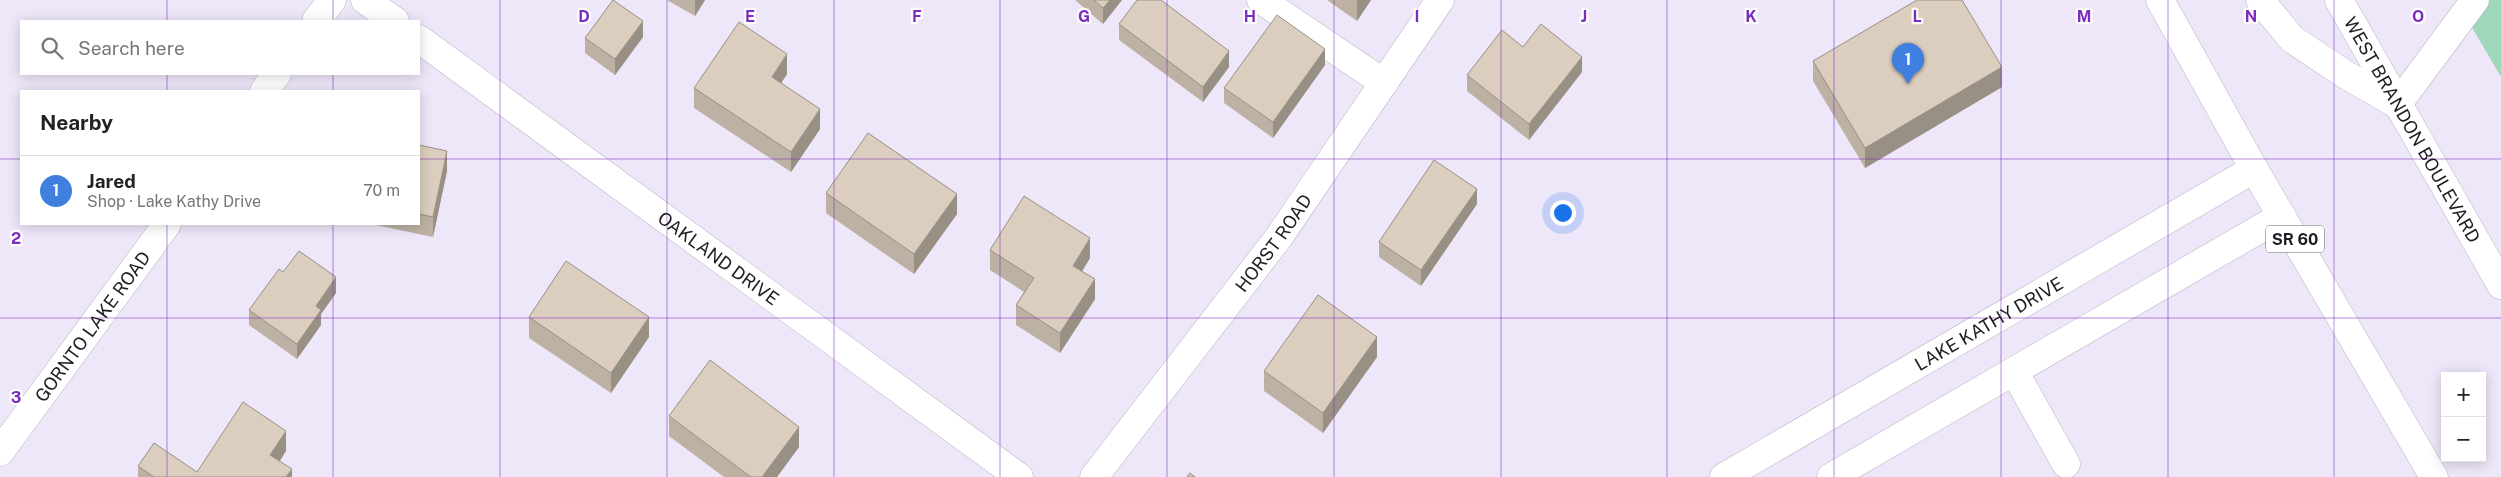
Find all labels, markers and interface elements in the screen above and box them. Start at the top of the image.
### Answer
text: D [578,7,590,26]
text: E [745,7,755,26]
text: F [912,7,922,26]
text: G [1078,7,1090,26]
text: H [1244,7,1256,26]
text: I [1415,7,1419,26]
text: J [1581,7,1587,26]
text: K [1745,7,1757,26]
text: L [1912,7,1922,26]
text: M [2077,7,2091,26]
text: N [2245,7,2257,26]
street label: WEST BRANDON BOULEVARD [2340,13,2486,245]
search box [20,20,420,75]
icon: search [38,34,66,62]
text: Search here [78,37,185,59]
pin: 1 [1892,43,1924,84]
text: Nearby [40,110,113,135]
text: Jared [87,170,136,192]
text: 1 [53,181,59,200]
text: 70 m [363,181,400,200]
street label: HORST ROAD [1231,190,1316,296]
text: Shop · Lake Kathy Drive [87,192,261,211]
your location [1550,200,1576,226]
street label: OAKLAND DRIVE [654,207,783,309]
road number: SR 60 [2266,225,2324,252]
text: 2 [11,229,21,248]
street label: GORNTO LAKE ROAD [30,247,154,406]
street label: LAKE KATHY DRIVE [1911,272,2066,374]
map controls [2441,372,2486,462]
button: + [2441,372,2486,417]
text: 3 [11,388,21,407]
button: − [2441,417,2486,462]

